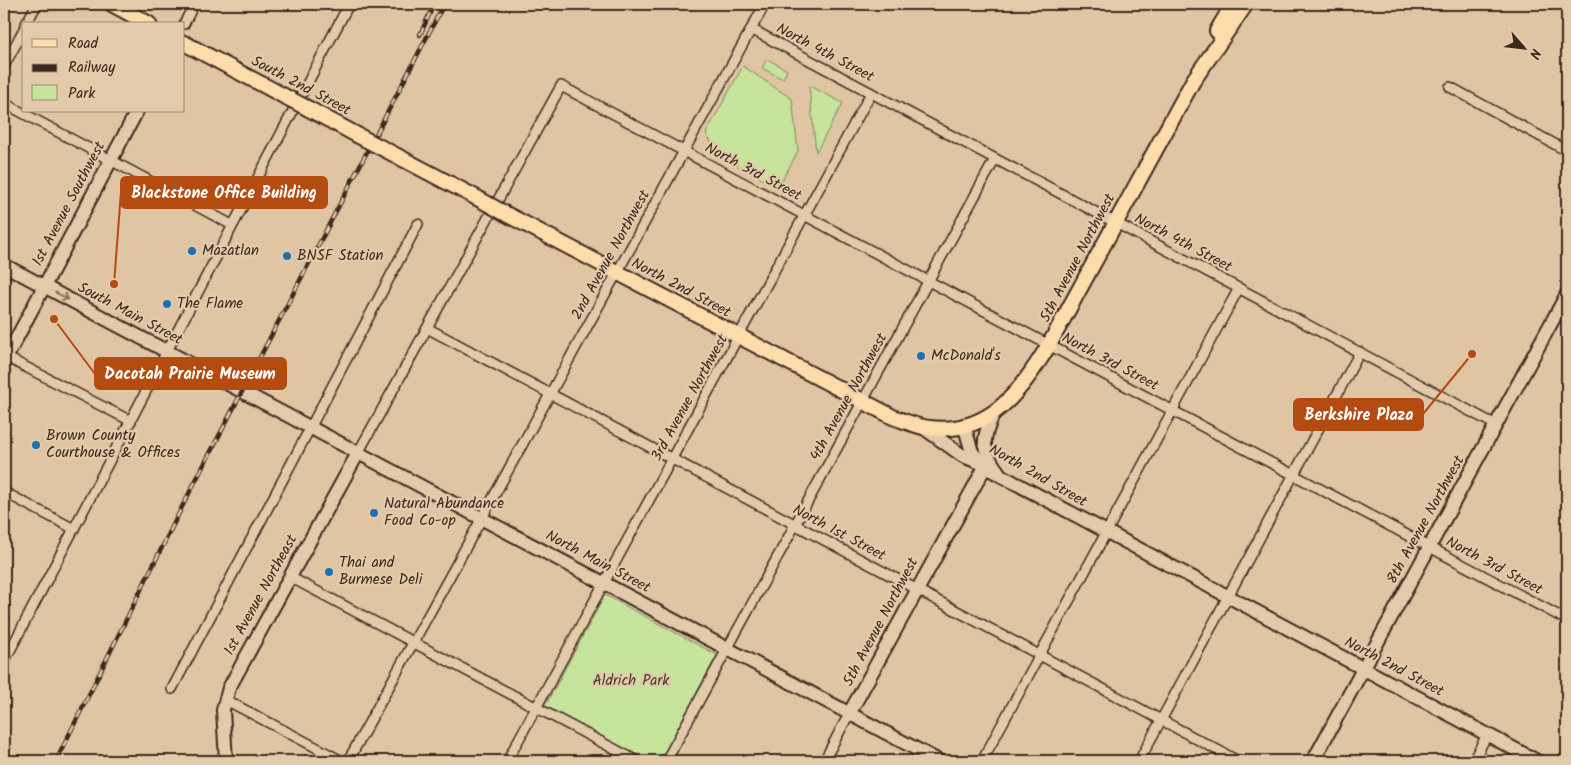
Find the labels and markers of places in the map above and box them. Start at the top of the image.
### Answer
callout: Blackstone Office Building [121,177,327,208]
place label: Mazatlan [202,239,259,263]
place label: BNSF Station [297,244,384,268]
marker: Mazatlan [186,245,198,257]
marker: BNSF Station [281,250,293,262]
place label: The Flame [177,292,243,316]
marker: The Flame [161,298,173,310]
place label: McDonald's [931,344,1001,368]
marker: McDonald's [915,350,927,362]
callout: Dacotah Prairie Museum [95,358,286,389]
callout: Berkshire Plaza [1294,399,1423,430]
place label: Brown County Courthouse & Offices [46,424,181,465]
marker: Brown County Courthouse & Offices [30,439,42,451]
place label: Natural Abundance Food Co-op [384,492,504,533]
marker: Natural Abundance Food Co-op [368,507,380,519]
place label: Thai and Burmese Deli [339,551,424,592]
marker: Thai and Burmese Deli [323,566,335,578]

